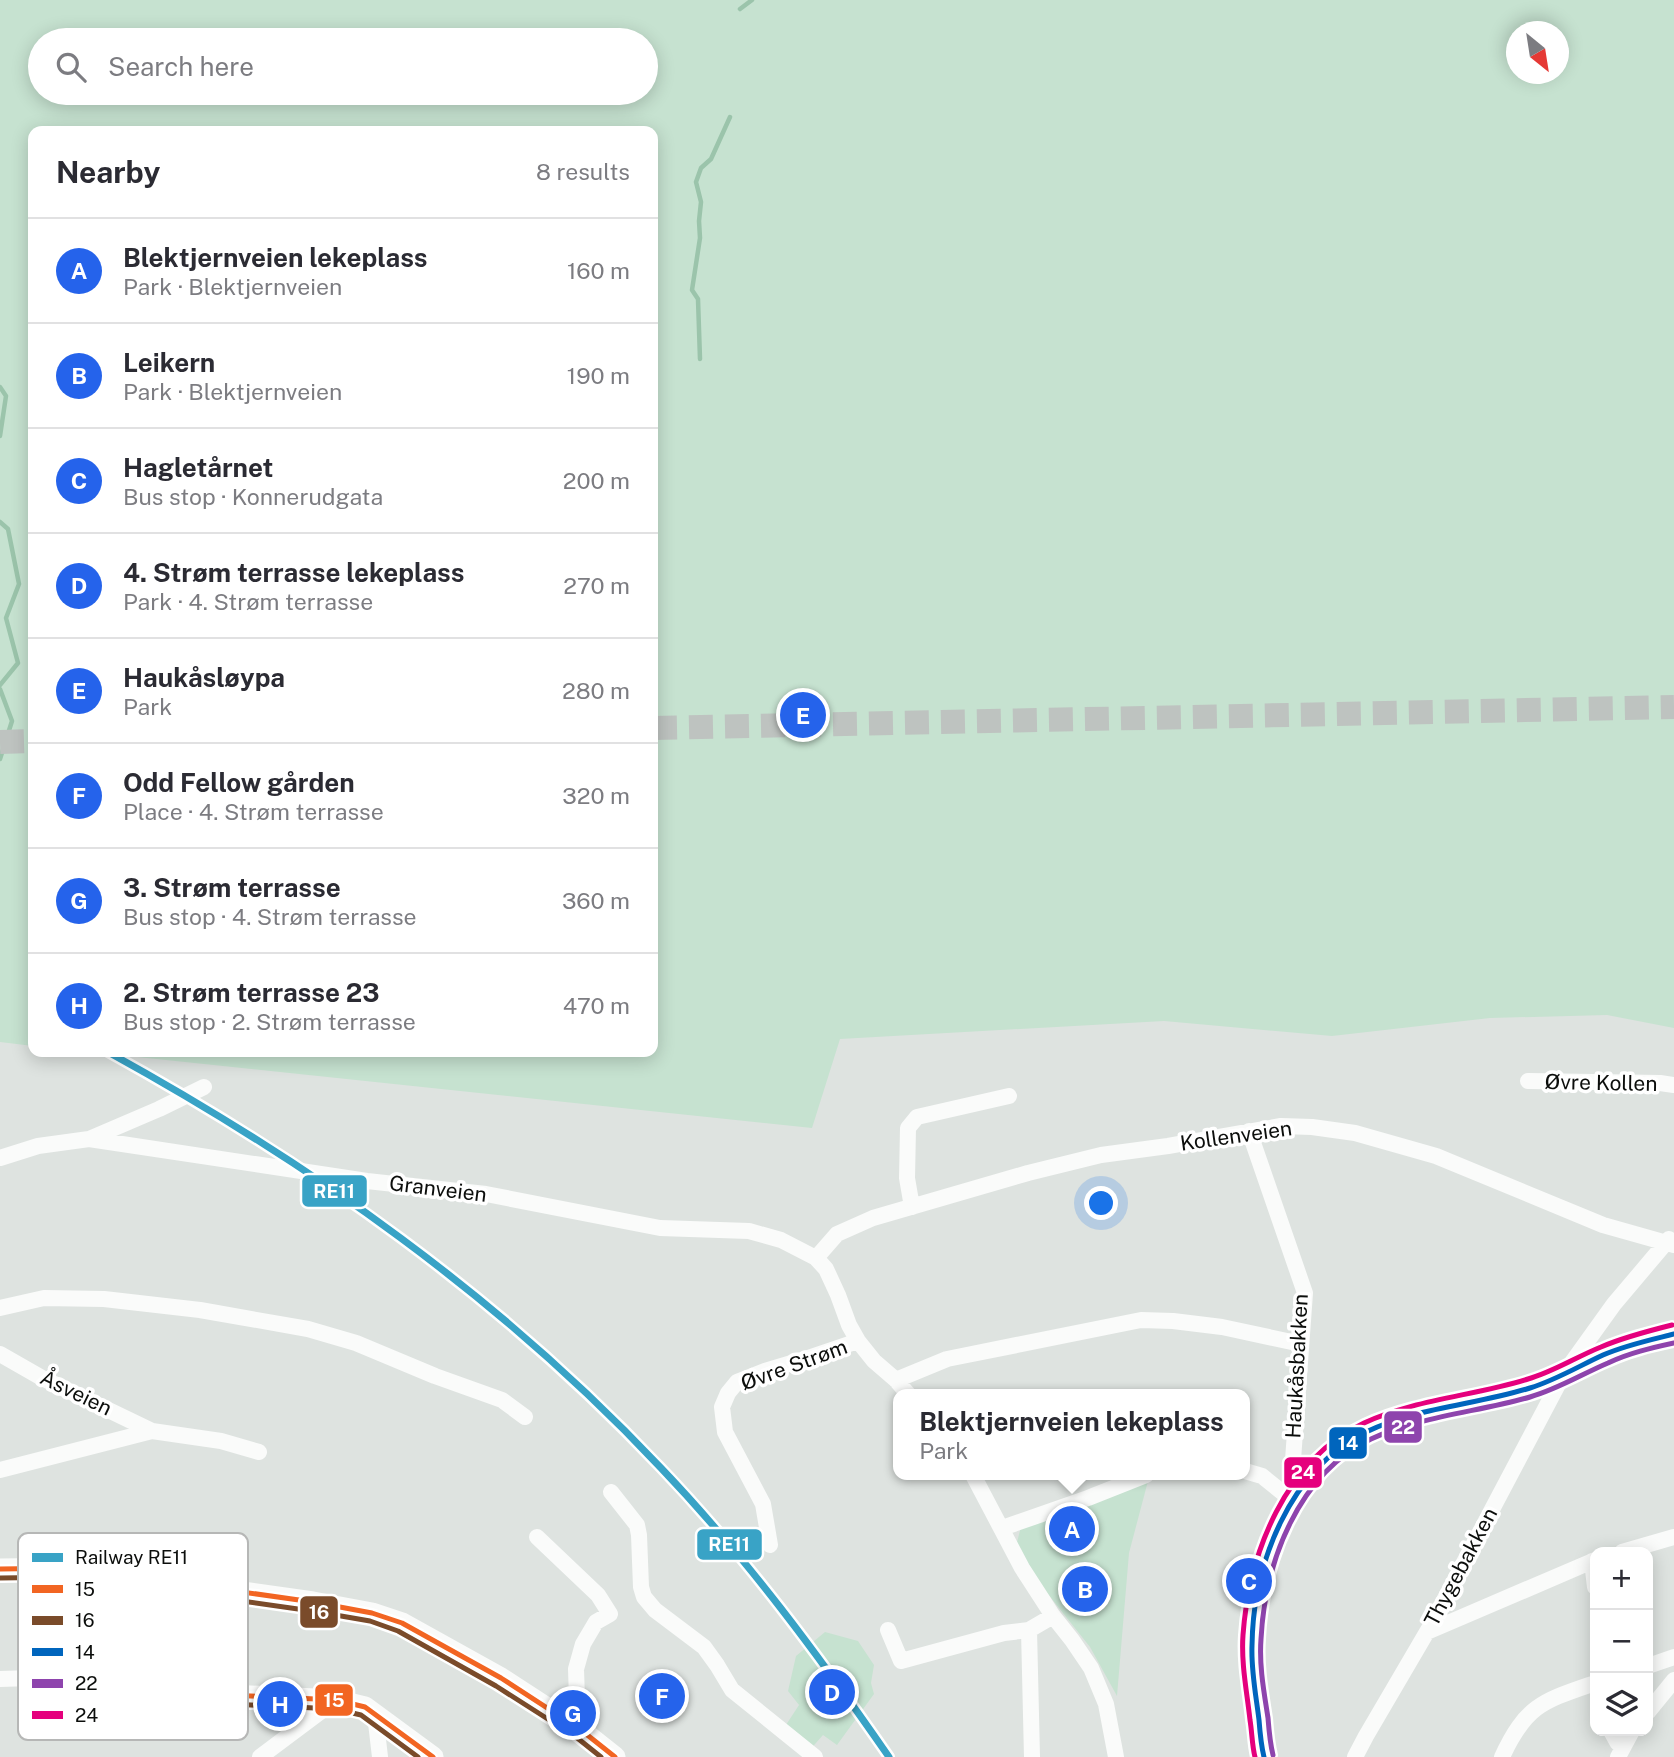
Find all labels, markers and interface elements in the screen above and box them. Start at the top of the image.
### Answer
north arrow [1506,21,1569,84]
search box [28,28,658,105]
icon: search [52,48,90,86]
text: Search here [108,51,254,82]
text: Nearby [56,154,160,190]
text: 8 results [536,158,630,185]
text: Blektjernveien lekeplass [123,242,428,273]
text: A [71,257,87,284]
text: 160 m [567,257,630,284]
text: Park · Blektjernveien [123,273,342,300]
text: Leikern [123,347,215,378]
text: B [71,362,87,389]
text: 190 m [567,362,630,389]
text: Park · Blektjernveien [123,378,342,405]
text: Hagletårnet [123,452,273,483]
text: C [71,467,87,494]
text: 200 m [563,467,630,494]
text: Bus stop · Konnerudgata [123,483,383,510]
text: 4. Strøm terrasse lekeplass [123,557,464,588]
text: D [71,572,87,599]
text: 270 m [563,572,630,599]
text: Park · 4. Strøm terrasse [123,588,373,615]
text: Haukåsløypa [123,662,285,693]
text: E [72,677,86,704]
text: 280 m [562,677,630,704]
pin: E [780,689,826,741]
text: Park [123,693,172,720]
text: Odd Fellow gården [123,767,355,798]
text: F [72,782,86,809]
text: 320 m [562,782,630,809]
text: Place · 4. Strøm terrasse [123,798,384,825]
text: 3. Strøm terrasse [123,872,341,903]
text: G [70,887,88,914]
text: 360 m [562,887,630,914]
text: Bus stop · 4. Strøm terrasse [123,903,417,930]
text: 2. Strøm terrasse 23 [123,977,379,1008]
text: H [70,992,88,1019]
text: 470 m [563,992,630,1019]
text: Bus stop · 2. Strøm terrasse [123,1008,416,1035]
street label: Øvre Kollen [1544,1069,1658,1096]
street label: Kollenveien [1178,1115,1293,1156]
street label: Granveien [388,1170,488,1207]
line badge: RE11 [301,1174,368,1208]
text: RE11 [313,1180,355,1202]
your location [1084,1186,1118,1220]
street label: Haukåsbakken [1280,1293,1313,1439]
street label: Øvre Strøm [737,1334,851,1395]
street label: Åsveien [36,1364,117,1421]
popup [893,1389,1250,1480]
text: Blektjernveien lekeplass [919,1406,1224,1437]
line badge: 22 [1383,1410,1423,1444]
text: 22 [1391,1416,1415,1438]
line badge: 14 [1328,1426,1368,1460]
text: 14 [1338,1432,1358,1454]
text: Park [919,1437,968,1464]
line badge: 24 [1283,1456,1323,1489]
text: 24 [1291,1461,1315,1483]
pin: A [1049,1503,1095,1555]
street label: Thygebakken [1419,1503,1502,1630]
line badge: RE11 [696,1528,763,1561]
legend [18,1533,248,1740]
text: RE11 [708,1533,750,1555]
text: Railway RE11 [75,1546,188,1568]
map controls [1590,1547,1653,1736]
button: + [1590,1547,1653,1610]
pin: C [1226,1555,1272,1607]
pin: B [1062,1563,1108,1615]
text: 15 [75,1578,95,1600]
line badge: 16 [299,1595,339,1629]
text: 16 [309,1601,329,1623]
text: 16 [75,1609,95,1631]
button: − [1590,1610,1653,1673]
text: 14 [75,1641,95,1663]
pin: D [809,1666,855,1718]
pin: F [639,1670,685,1722]
text: 22 [75,1672,98,1694]
button: layers [1590,1673,1653,1736]
pin: H [257,1678,303,1730]
line badge: 15 [314,1683,354,1717]
pin: G [550,1687,596,1739]
text: 15 [324,1689,344,1711]
text: 24 [75,1704,98,1726]

